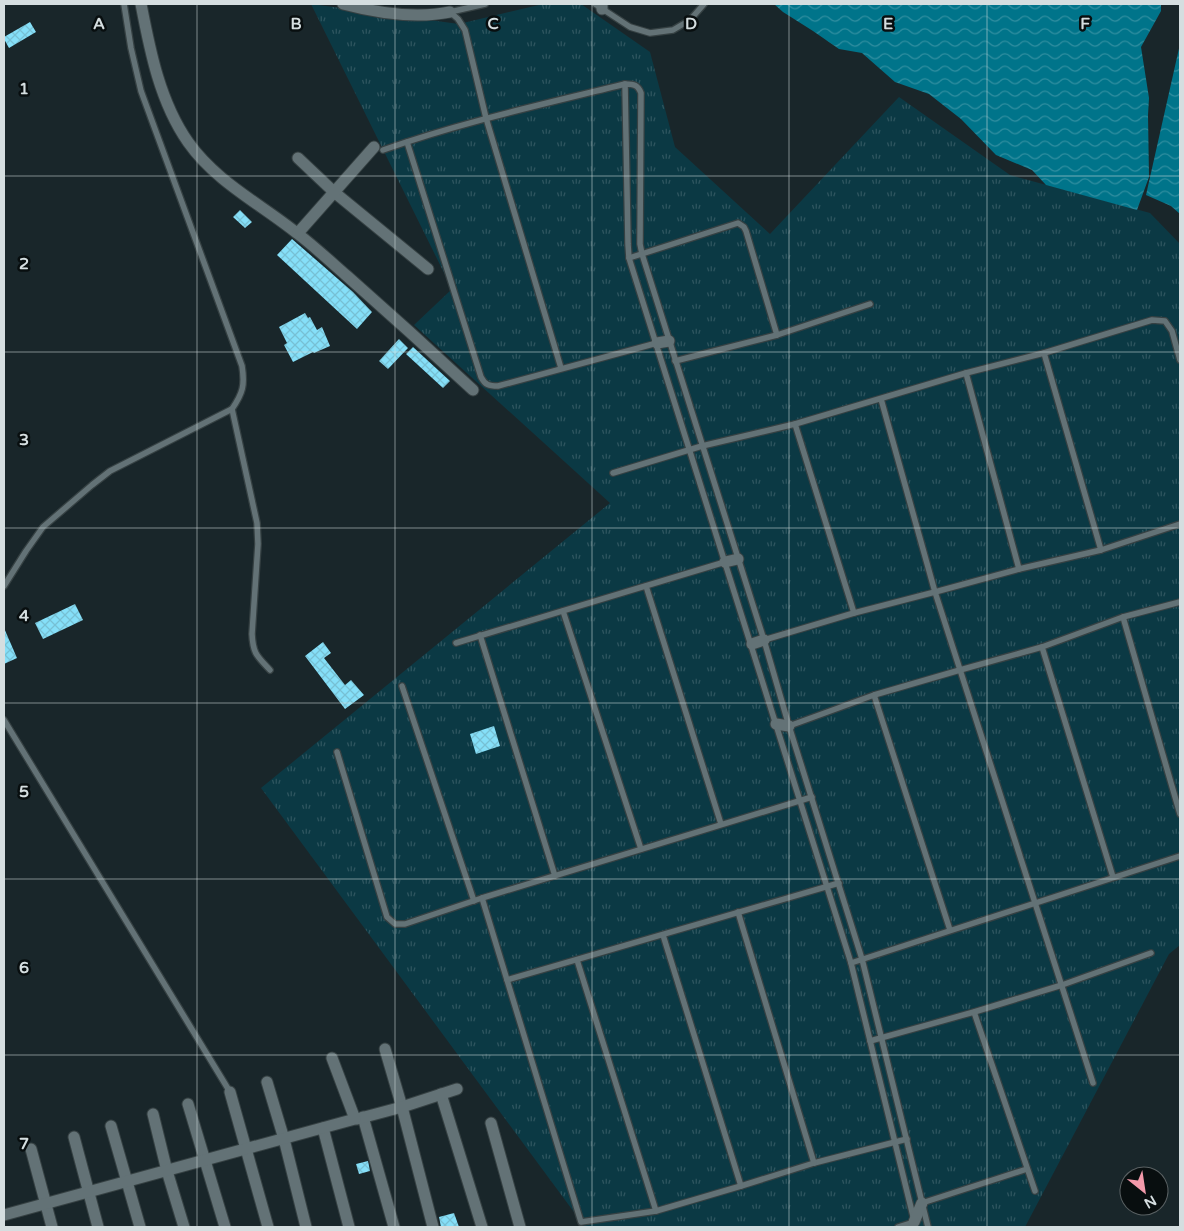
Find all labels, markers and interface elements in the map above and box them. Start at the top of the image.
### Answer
text: A [93,14,105,34]
text: B [290,14,302,34]
text: C [487,14,499,34]
text: D [685,14,697,34]
text: E [883,14,893,34]
text: F [1080,14,1090,34]
text: 1 [19,79,29,99]
text: 2 [19,254,29,274]
text: 3 [19,430,29,450]
text: 4 [19,606,29,626]
text: 5 [19,782,29,802]
text: 6 [19,958,29,978]
text: 7 [19,1134,29,1154]
north arrow [1119,1166,1169,1216]
text: N [1141,1192,1159,1212]

